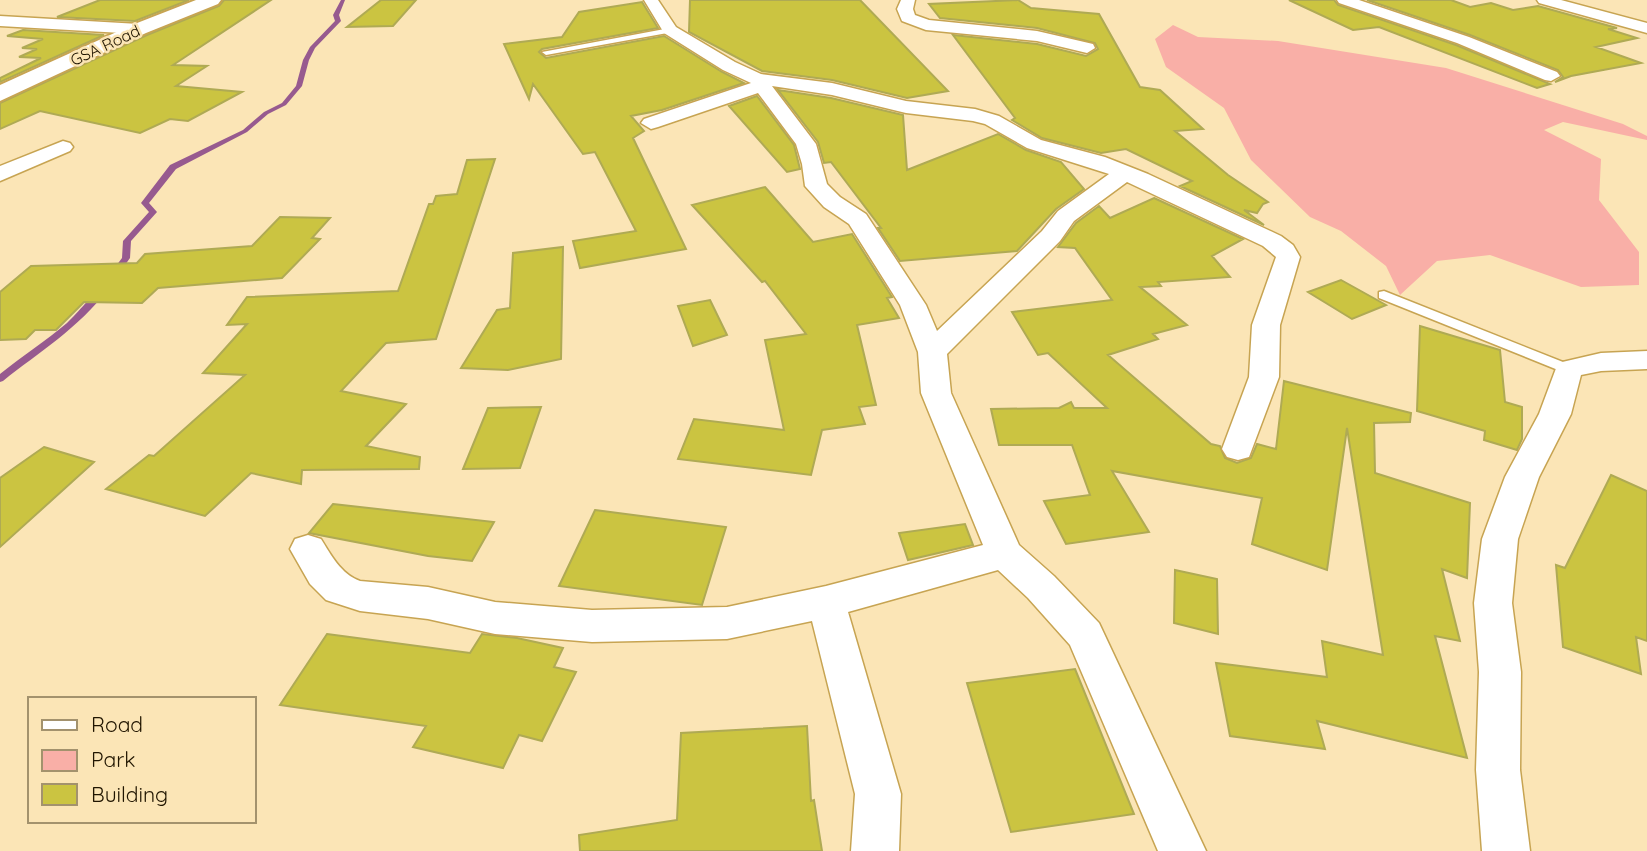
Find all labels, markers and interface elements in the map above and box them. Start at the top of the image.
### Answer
street label: GSA Road [67,20,143,70]
legend [28,697,256,823]
text: Road [91,711,143,737]
text: Park [91,746,135,772]
text: Building [91,781,168,807]

